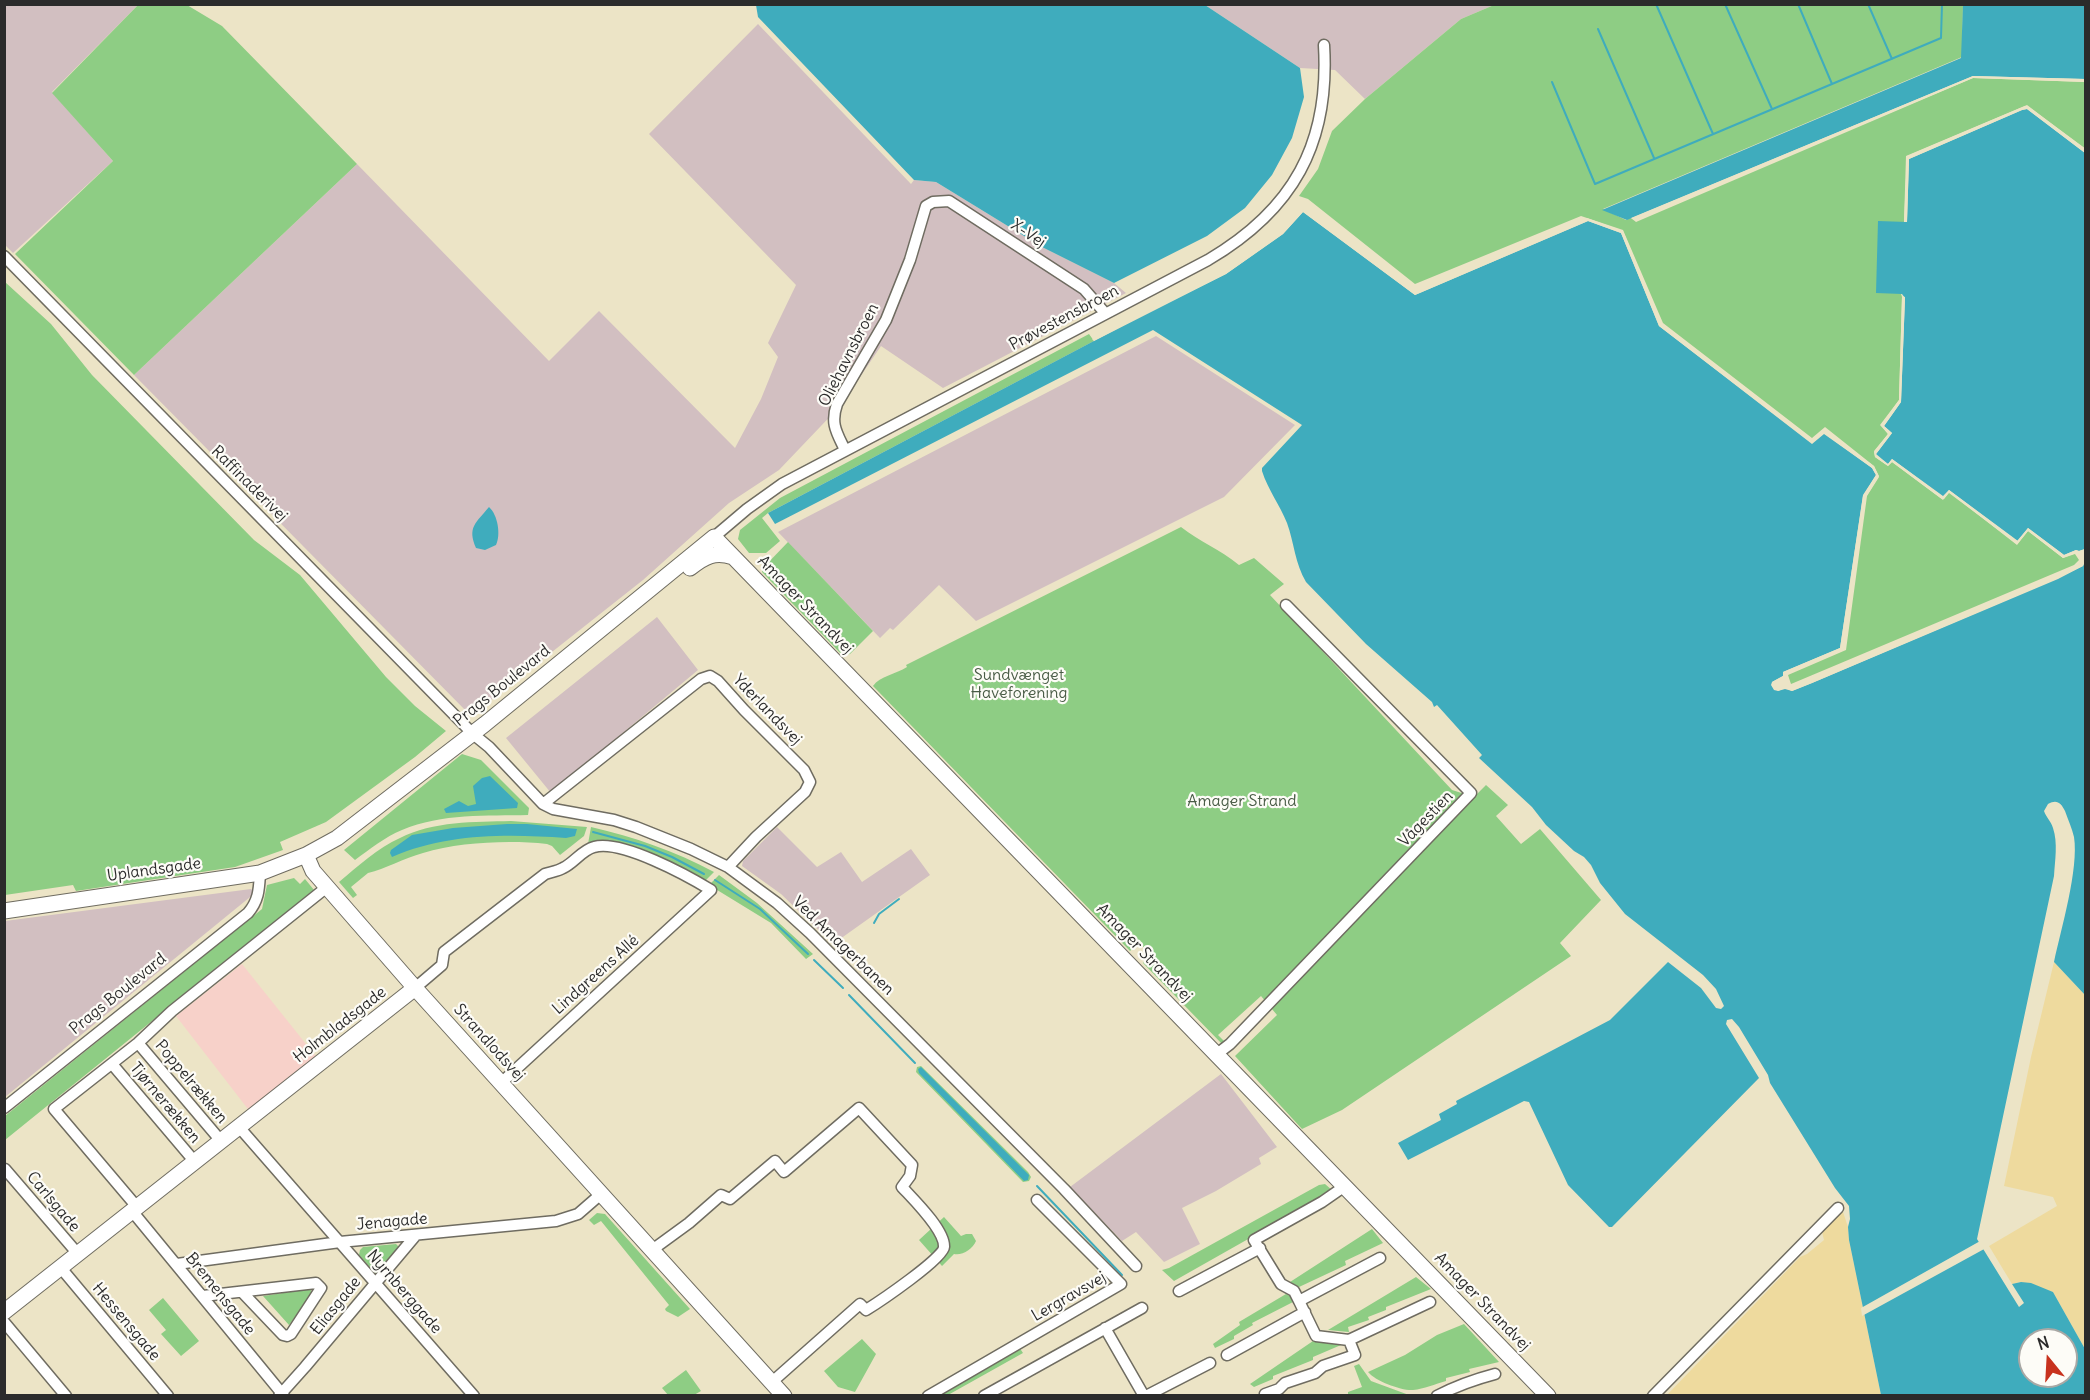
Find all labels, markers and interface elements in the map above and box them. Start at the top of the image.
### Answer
street label: X-Vej [1007,216,1049,252]
street label: Prøvestensbroen [1006,281,1122,355]
street label: Oliehavnsbroen [815,300,883,410]
street label: Raffinaderivej [207,442,291,526]
street label: Amager Strandvej [753,552,857,658]
street label: Prags Boulevard [450,641,554,731]
park label: Sundvænget Haveforening [971,665,1067,703]
street label: Yderlandsvej [729,671,805,749]
street label: Vågestien [1395,787,1457,851]
park label: Amager Strand [1187,791,1297,811]
street label: Uplandsgade [106,854,202,886]
street label: Ved Amagerbanen [788,893,898,999]
street label: Amager Strandvej [1092,900,1196,1006]
street label: Lindgreens Allé [549,931,643,1019]
street label: Prags Boulevard [66,949,170,1039]
street label: Holmbladsgade [290,983,390,1067]
street label: Strandlodsvej [449,1000,529,1086]
street label: Poppelrækken [151,1036,231,1128]
street label: Tjørnerækken [126,1059,204,1147]
street label: Carlsgade [22,1168,84,1236]
street label: Jenagade [356,1209,428,1235]
street label: Nyrnberggade [362,1246,446,1338]
street label: Bremensgade [181,1249,259,1339]
street label: Amager Strandvej [1430,1249,1534,1355]
street label: Lergravsvej [1028,1268,1110,1326]
street label: Eliasgade [307,1273,365,1339]
street label: Hessensgade [88,1279,164,1365]
north arrow [2018,1328,2078,1388]
text: N [2035,1332,2051,1354]

